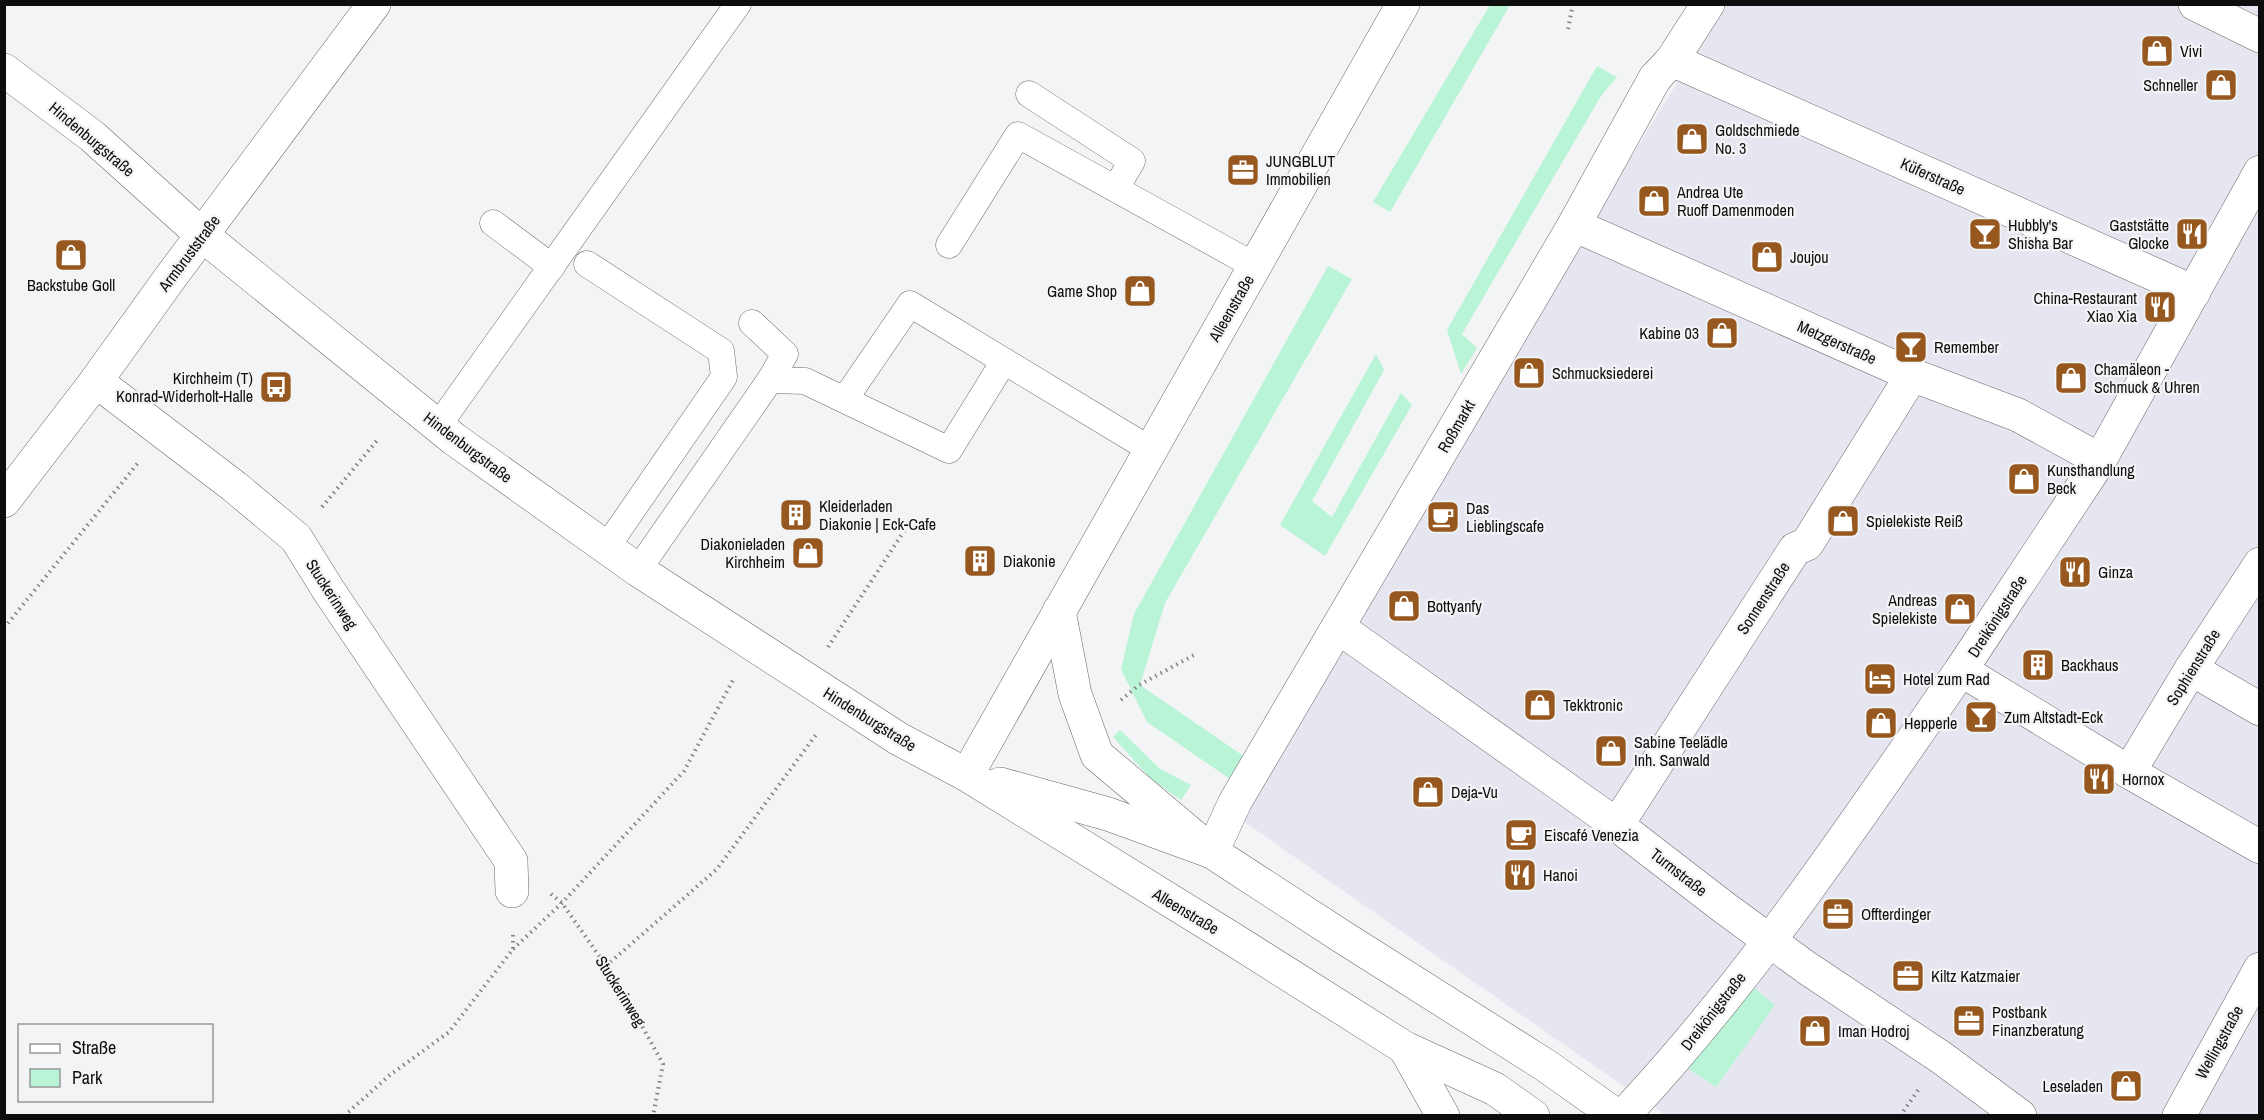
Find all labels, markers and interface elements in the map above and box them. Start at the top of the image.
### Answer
shop icon: Vivi [2139,33,2175,69]
place label: Vivi [2180,40,2202,62]
shop icon: Schneller [2203,67,2239,103]
place label: Schneller [2143,74,2199,96]
street label: Hindenburgstraße [44,97,140,181]
place label: Goldschmiede No. 3 [1715,119,1800,159]
shop icon: Goldschmiede No. 3 [1674,121,1710,157]
place label: JUNGBLUT Immobilien [1266,150,1335,190]
office icon: JUNGBLUT Immobilien [1225,152,1261,188]
street label: Küferstraße [1897,152,1969,200]
place label: Andrea Ute Ruoff Damenmoden [1676,181,1794,221]
shop icon: Andrea Ute Ruoff Damenmoden [1636,183,1672,219]
street label: Armbruststraße [152,210,225,297]
place label: Hubbly's Shisha Bar [2008,214,2074,254]
place label: Gaststätte Glocke [2109,214,2169,254]
bar icon: Hubbly's Shisha Bar [1967,216,2003,252]
restaurant icon: Gaststätte Glocke [2174,216,2210,252]
shop icon: Backstube Goll [53,237,89,273]
shop icon: Joujou [1749,239,1785,275]
place label: Joujou [1790,246,1829,268]
street label: Alleenstraße [1203,271,1259,346]
shop icon: Game Shop [1122,273,1158,309]
place label: Backstube Goll [27,274,115,296]
place label: Game Shop [1047,280,1117,302]
place label: China-Restaurant Xiao Xia [2033,287,2138,327]
restaurant icon: China-Restaurant Xiao Xia [2142,289,2178,325]
shop icon: Kabine 03 [1704,315,1740,351]
street label: Metzgerstraße [1794,315,1880,369]
place label: Kabine 03 [1639,322,1699,344]
bar icon: Remember [1893,329,1929,365]
place label: Remember [1934,336,2000,358]
shop icon: Schmucksiederei [1511,355,1547,391]
place label: Chamäleon - Schmuck & Uhren [2094,358,2200,398]
shop icon: Chamäleon - Schmuck & Uhren [2053,360,2089,396]
place label: Schmucksiederei [1552,362,1653,384]
place label: Kirchheim (T) Konrad-Widerholt-Halle [116,367,253,407]
bus stop icon: Kirchheim (T) Konrad-Widerholt-Halle [258,369,294,405]
street label: Roßmarkt [1432,395,1480,456]
street label: Hindenburgstraße [419,406,517,488]
place label: Kunsthandlung Beck [2047,459,2135,499]
shop icon: Kunsthandlung Beck [2006,461,2042,497]
place label: Kleiderladen Diakonie | Eck-Cafe [819,495,936,535]
building icon: Kleiderladen Diakonie | Eck-Cafe [778,497,814,533]
place label: Das Lieblingscafe [1466,497,1544,537]
cafe icon: Das Lieblingscafe [1425,499,1461,535]
shop icon: Spielekiste Reiß [1825,503,1861,539]
place label: Spielekiste Reiß [1866,510,1963,532]
place label: Diakonieladen Kirchheim [700,533,785,573]
shop icon: Diakonieladen Kirchheim [790,535,826,571]
building icon: Diakonie [962,543,998,579]
place label: Diakonie [1003,550,1056,572]
restaurant icon: Ginza [2057,554,2093,590]
street label: Stuckerinweg [301,555,363,634]
street label: Sonnenstraße [1731,557,1795,639]
place label: Ginza [2098,561,2134,583]
street label: Dreikönigstraße [1962,571,2032,661]
shop icon: Bottyanfy [1386,588,1422,624]
place label: Andreas Spielekiste [1872,589,1937,629]
shop icon: Andreas Spielekiste [1942,591,1978,627]
place label: Bottyanfy [1427,595,1482,617]
street label: Sophienstraße [2161,625,2225,709]
building icon: Backhaus [2020,647,2056,683]
place label: Backhaus [2061,654,2119,676]
hotel icon: Hotel zum Rad [1862,661,1898,697]
place label: Hotel zum Rad [1903,668,1990,690]
street label: Hindenburgstraße [819,682,921,756]
shop icon: Tekktronic [1522,687,1558,723]
place label: Tekktronic [1563,694,1623,716]
bar icon: Zum Altstadt-Eck [1963,699,1999,735]
shop icon: Hepperle [1863,705,1899,741]
place label: Zum Altstadt-Eck [2004,706,2104,728]
place label: Hepperle [1904,712,1957,734]
place label: Sabine Teelädle Inh. Sanwald [1634,731,1728,771]
shop icon: Sabine Teelädle Inh. Sanwald [1593,733,1629,769]
restaurant icon: Hornox [2081,761,2117,797]
place label: Hornox [2122,768,2165,790]
shop icon: Deja-Vu [1410,774,1446,810]
place label: Deja-Vu [1451,781,1498,803]
cafe icon: Eiscafé Venezia [1503,817,1539,853]
place label: Eiscafé Venezia [1544,824,1640,846]
street label: Turmstraße [1646,843,1712,901]
restaurant icon: Hanoi [1502,857,1538,893]
place label: Hanoi [1543,864,1578,886]
street label: Alleenstraße [1148,882,1223,939]
office icon: Offterdinger [1820,896,1856,932]
place label: Offterdinger [1861,903,1931,925]
street label: Stuckerinweg [591,951,652,1031]
office icon: Kiltz Katzmaier [1890,958,1926,994]
place label: Kiltz Katzmaier [1931,965,2021,987]
street label: Dreikönigstraße [1675,967,1751,1055]
place label: Postbank Finanzberatung [1992,1001,2085,1041]
street label: Wellingstraße [2190,1001,2248,1083]
office icon: Postbank Finanzberatung [1951,1003,1987,1039]
shop icon: Iman Hodroj [1797,1013,1833,1049]
place label: Iman Hodroj [1838,1020,1910,1042]
legend [18,1024,213,1102]
text: Straße [72,1035,116,1060]
text: Park [72,1065,103,1090]
shop icon: Leseladen [2108,1068,2144,1104]
place label: Leseladen [2042,1075,2103,1097]

